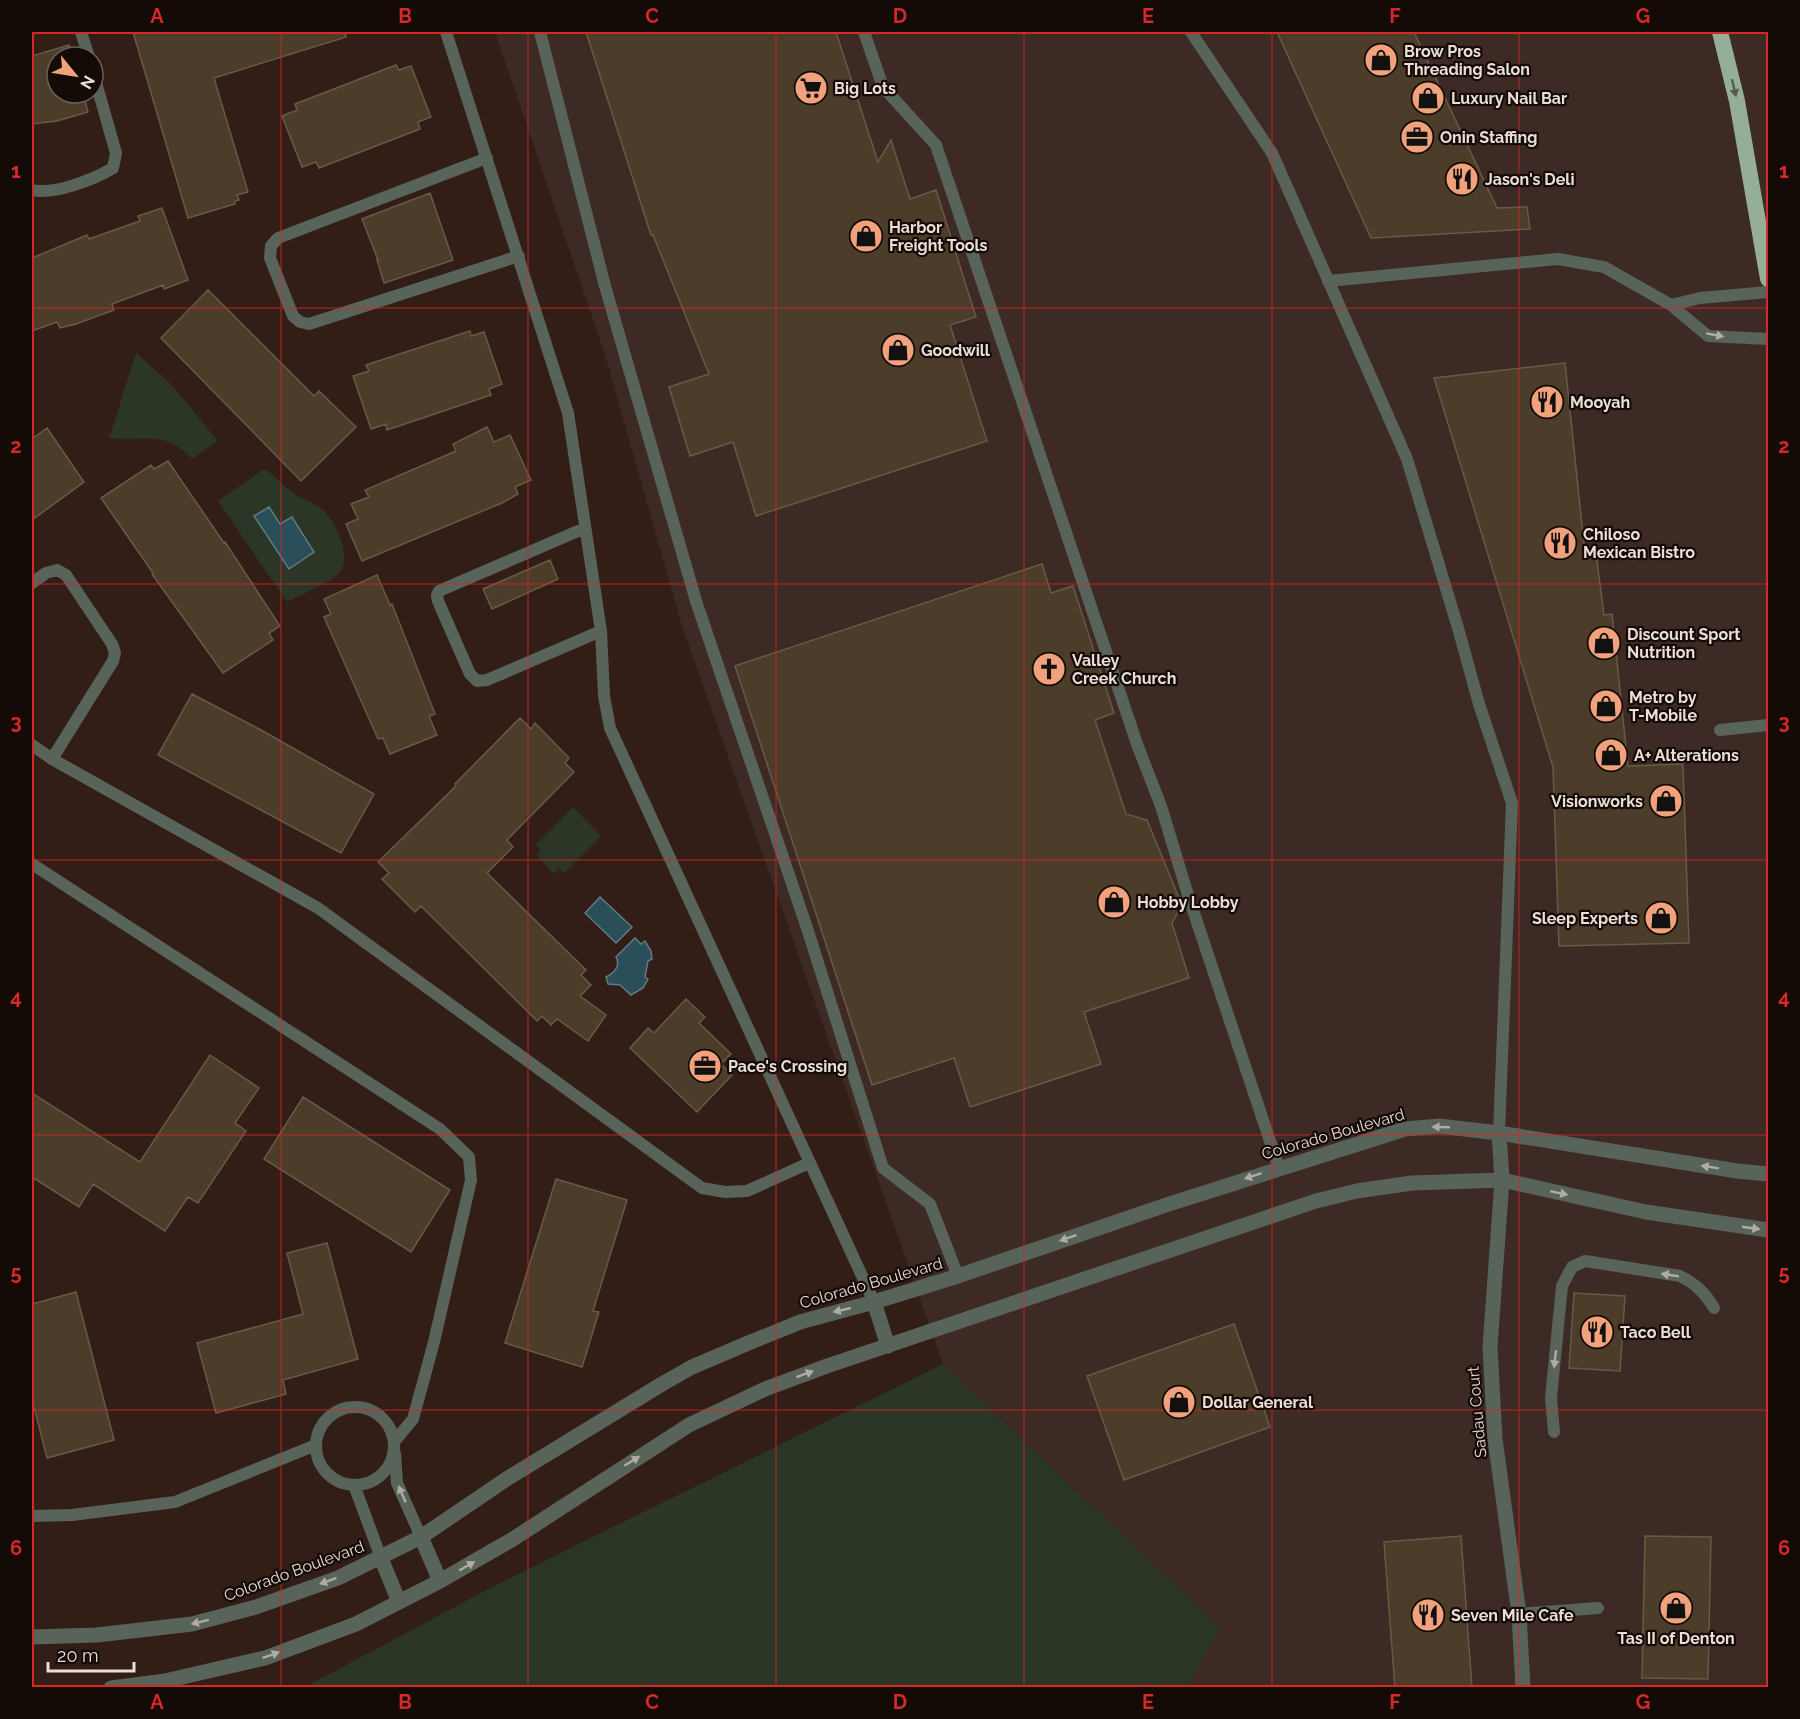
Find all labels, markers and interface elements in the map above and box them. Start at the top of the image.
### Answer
text: A [150,4,164,28]
text: B [398,4,412,28]
text: C [645,4,659,28]
text: D [893,4,907,28]
text: E [1142,4,1154,28]
text: F [1389,4,1401,28]
text: G [1636,4,1650,28]
shop icon: Brow Pros Threading Salon [1363,42,1399,78]
place label: Brow Pros Threading Salon [1404,42,1530,79]
north arrow [45,45,105,105]
supermarket icon: Big Lots [793,70,829,106]
text: N [76,72,99,92]
place label: Big Lots [834,79,896,98]
one-way arrow [1729,79,1739,98]
shop icon: Luxury Nail Bar [1410,80,1446,116]
place label: Luxury Nail Bar [1451,89,1567,108]
office icon: Onin Staffing [1399,119,1435,155]
place label: Onin Staffing [1440,128,1537,147]
text: 1 [11,159,21,183]
text: 1 [1779,159,1789,183]
restaurant icon: Jason's Deli [1444,161,1480,197]
place label: Jason's Deli [1485,170,1575,189]
shop icon: Harbor Freight Tools [848,218,884,254]
place label: Harbor Freight Tools [889,218,988,255]
one-way arrow [1706,330,1725,339]
shop icon: Goodwill [880,332,916,368]
place label: Goodwill [921,341,991,360]
restaurant icon: Mooyah [1529,384,1565,420]
place label: Mooyah [1570,393,1630,412]
text: 2 [10,434,22,458]
text: 2 [1778,434,1790,458]
restaurant icon: Chiloso Mexican Bistro [1542,525,1578,561]
place label: Chiloso Mexican Bistro [1583,525,1695,562]
shop icon: Discount Sport Nutrition [1586,625,1622,661]
place label: Discount Sport Nutrition [1627,625,1740,662]
church icon: Valley Creek Church [1031,651,1067,687]
place label: Valley Creek Church [1072,651,1176,688]
shop icon: Metro by T-Mobile [1588,688,1624,724]
place label: Metro by T-Mobile [1629,688,1697,725]
text: 3 [10,710,22,734]
text: 3 [1778,710,1790,734]
shop icon: A+ Alterations [1593,737,1629,773]
place label: A+ Alterations [1634,746,1739,765]
shop icon: Visionworks [1648,783,1684,819]
place label: Visionworks [1551,792,1643,811]
shop icon: Hobby Lobby [1096,884,1132,920]
place label: Hobby Lobby [1137,893,1239,912]
shop icon: Sleep Experts [1643,900,1679,936]
place label: Sleep Experts [1532,909,1638,928]
text: 4 [10,985,22,1009]
text: 4 [1778,985,1790,1009]
office icon: Pace's Crossing [687,1048,723,1084]
place label: Pace's Crossing [728,1057,847,1076]
street label: Colorado Boulevard [1259,1104,1407,1164]
one-way arrow [1431,1123,1450,1132]
one-way arrow [1701,1162,1720,1171]
one-way arrow [1244,1172,1262,1181]
one-way arrow [1550,1189,1569,1198]
one-way arrow [1741,1223,1760,1232]
one-way arrow [1059,1234,1077,1244]
street label: Colorado Boulevard [797,1253,945,1313]
text: 5 [10,1261,22,1285]
text: 5 [1778,1261,1790,1285]
one-way arrow [1660,1270,1679,1279]
one-way arrow [833,1305,852,1315]
restaurant icon: Taco Bell [1579,1314,1615,1350]
place label: Taco Bell [1620,1323,1692,1342]
one-way arrow [1550,1350,1560,1369]
street label: Sadau Court [1463,1365,1490,1458]
one-way arrow [796,1368,814,1378]
shop icon: Dollar General [1161,1384,1197,1420]
place label: Dollar General [1202,1393,1314,1412]
one-way arrow [623,1455,640,1466]
one-way arrow [397,1485,407,1503]
text: 6 [10,1536,22,1560]
text: 6 [1778,1536,1790,1560]
street label: Colorado Boulevard [221,1537,367,1605]
one-way arrow [459,1560,475,1571]
one-way arrow [319,1577,337,1587]
shop icon: Tas II of Denton [1658,1590,1694,1626]
restaurant icon: Seven Mile Cafe [1410,1597,1446,1633]
place label: Seven Mile Cafe [1451,1606,1574,1625]
one-way arrow [191,1617,209,1627]
place label: Tas II of Denton [1617,1629,1735,1648]
scale bar [48,1635,134,1673]
text: 20 m [57,1645,99,1666]
one-way arrow [262,1650,280,1660]
text: A [150,1690,164,1714]
text: B [398,1690,412,1714]
text: C [645,1690,659,1714]
text: D [893,1690,907,1714]
text: E [1142,1690,1154,1714]
text: F [1389,1690,1401,1714]
text: G [1636,1690,1650,1714]

